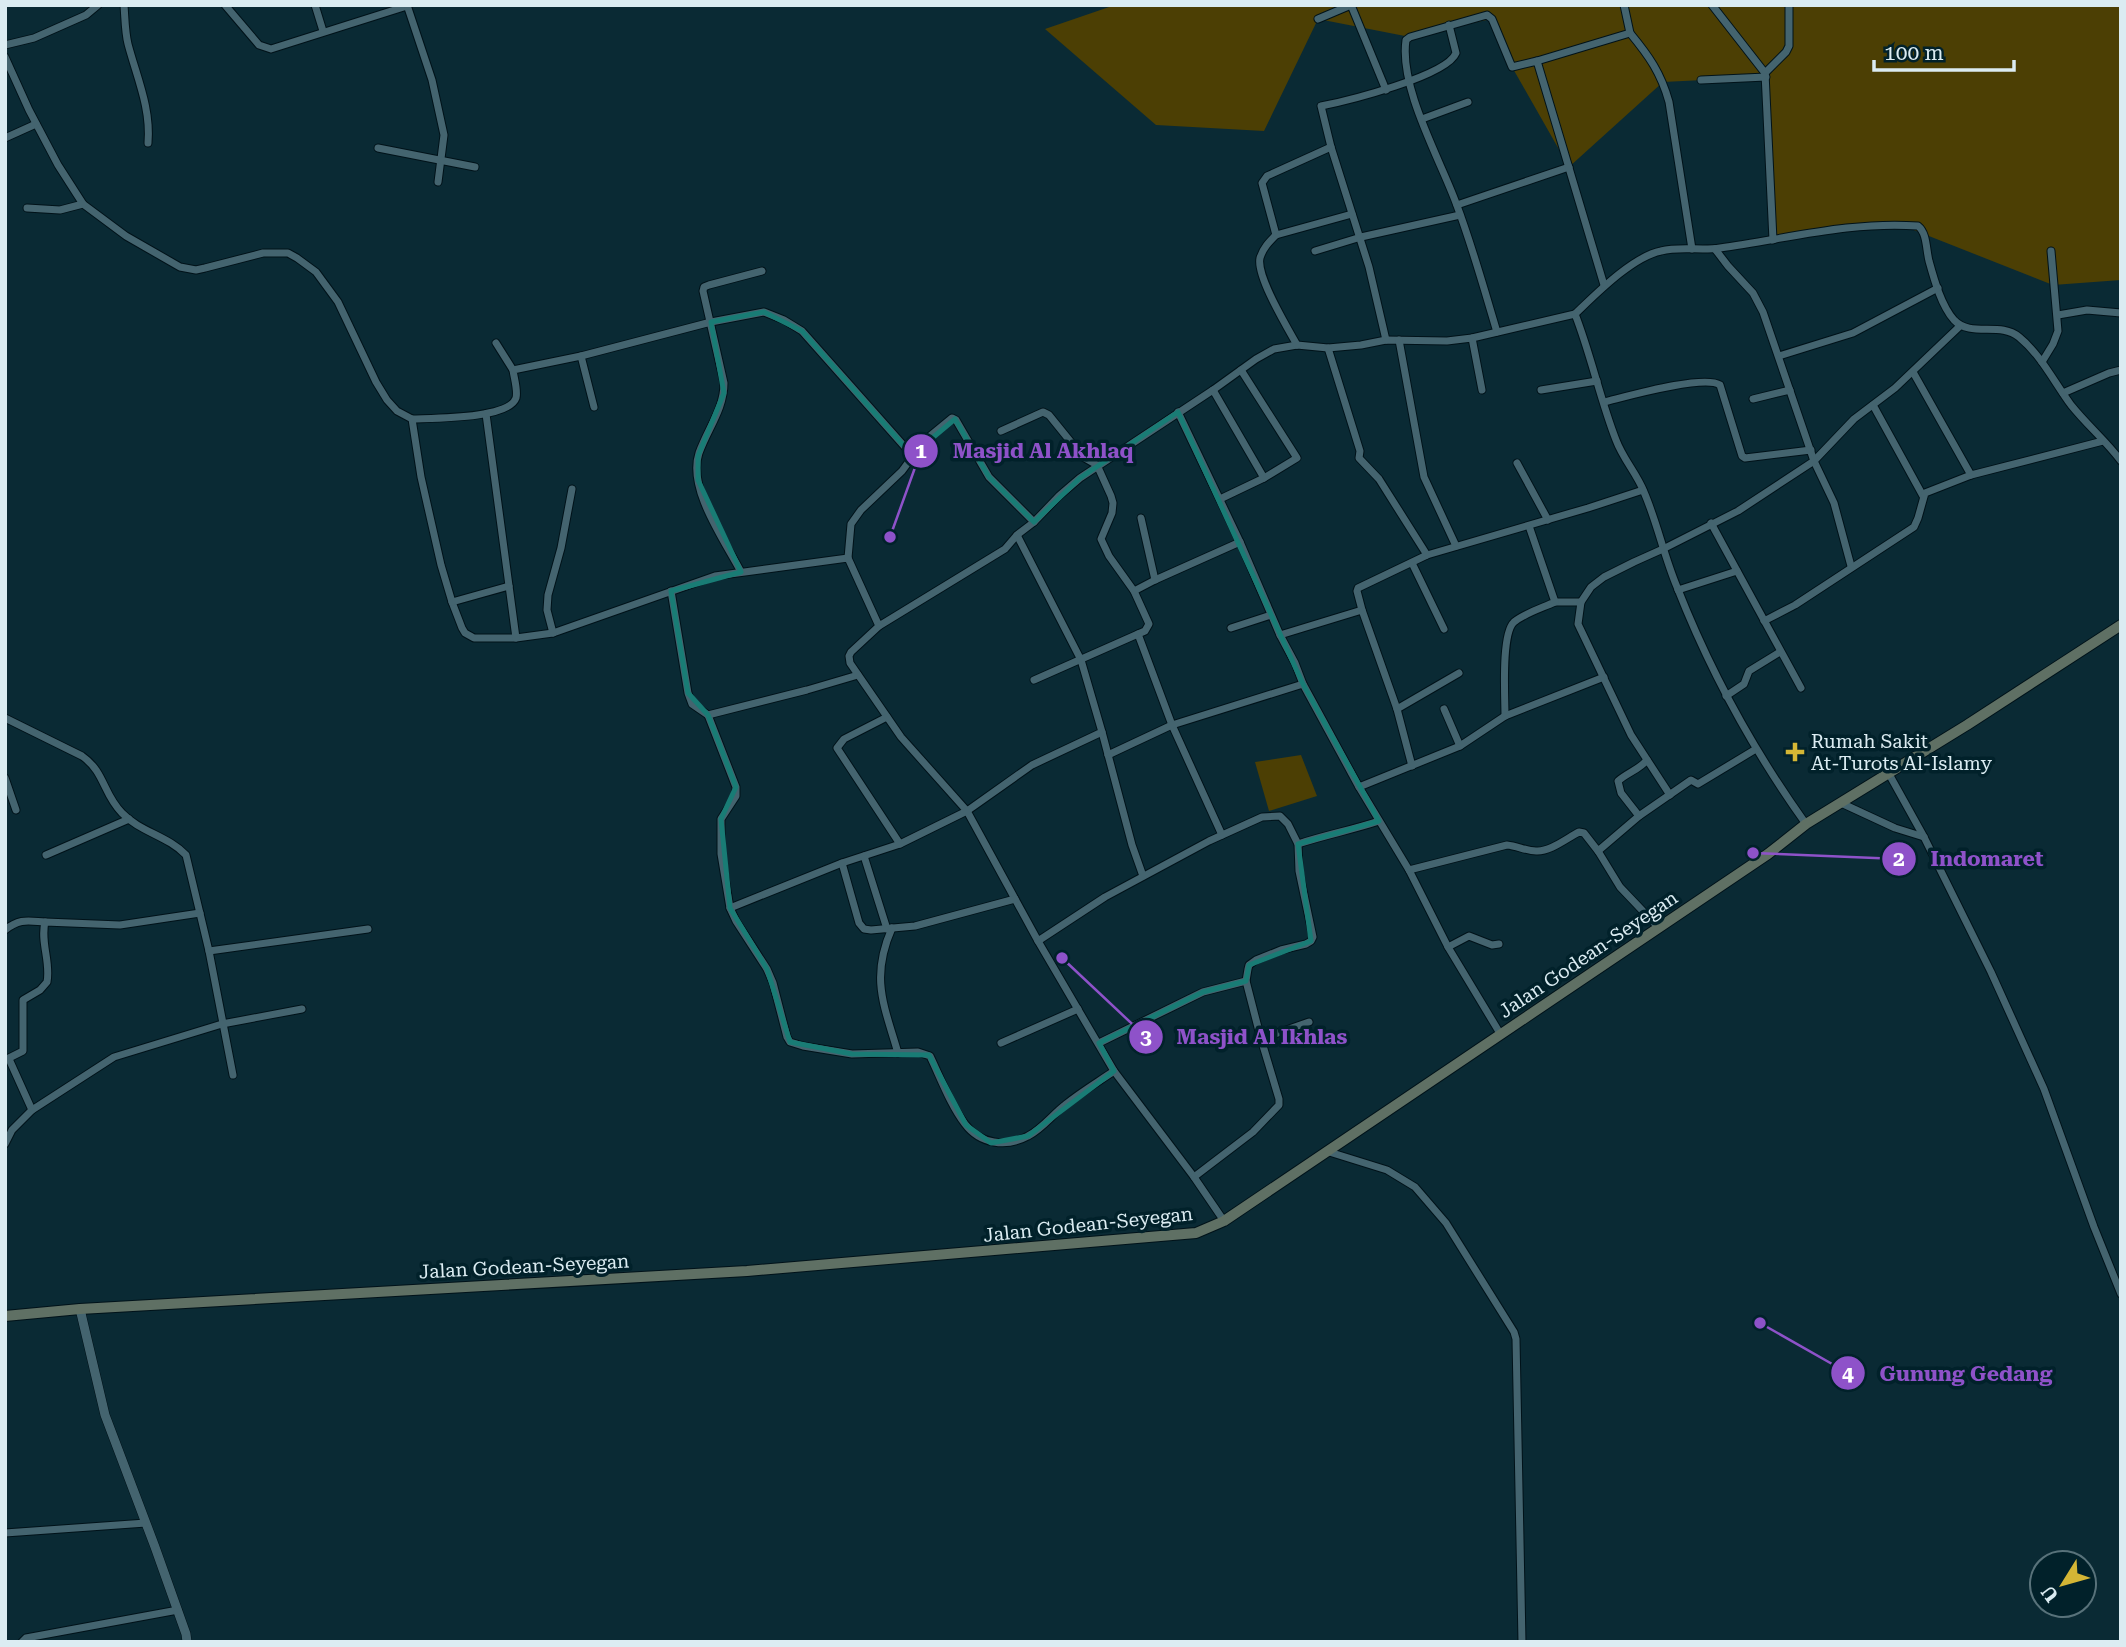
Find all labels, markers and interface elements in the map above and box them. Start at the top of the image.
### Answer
scale bar [1874,28,2014,72]
text: 100 m [1884,41,1944,65]
callout: Masjid Al Akhlaq [904,430,1147,472]
text: 1 [915,439,927,463]
text: Masjid Al Akhlaq [953,439,1133,463]
place label: Rumah Sakit At-Turots Al-Islamy [1811,730,1993,775]
marker: Rumah Sakit At-Turots Al-Islamy [1785,742,1805,762]
callout: Indomaret [1881,838,2057,880]
text: 2 [1893,847,1905,871]
text: Indomaret [1931,847,2044,871]
street label: Jalan Godean-Seyegan [1495,886,1682,1023]
callout: Masjid Al Ikhlas [1128,1016,1362,1058]
text: 3 [1140,1025,1152,1049]
text: Masjid Al Ikhlas [1177,1025,1348,1049]
street label: Jalan Godean-Seyegan [982,1202,1194,1247]
street label: Jalan Godean-Seyegan [418,1250,630,1283]
callout: Gunung Gedang [1830,1352,2066,1394]
text: 4 [1842,1362,1854,1386]
text: Gunung Gedang [1880,1362,2052,1386]
north arrow [2028,1549,2098,1619]
text: U [2036,1581,2063,1607]

